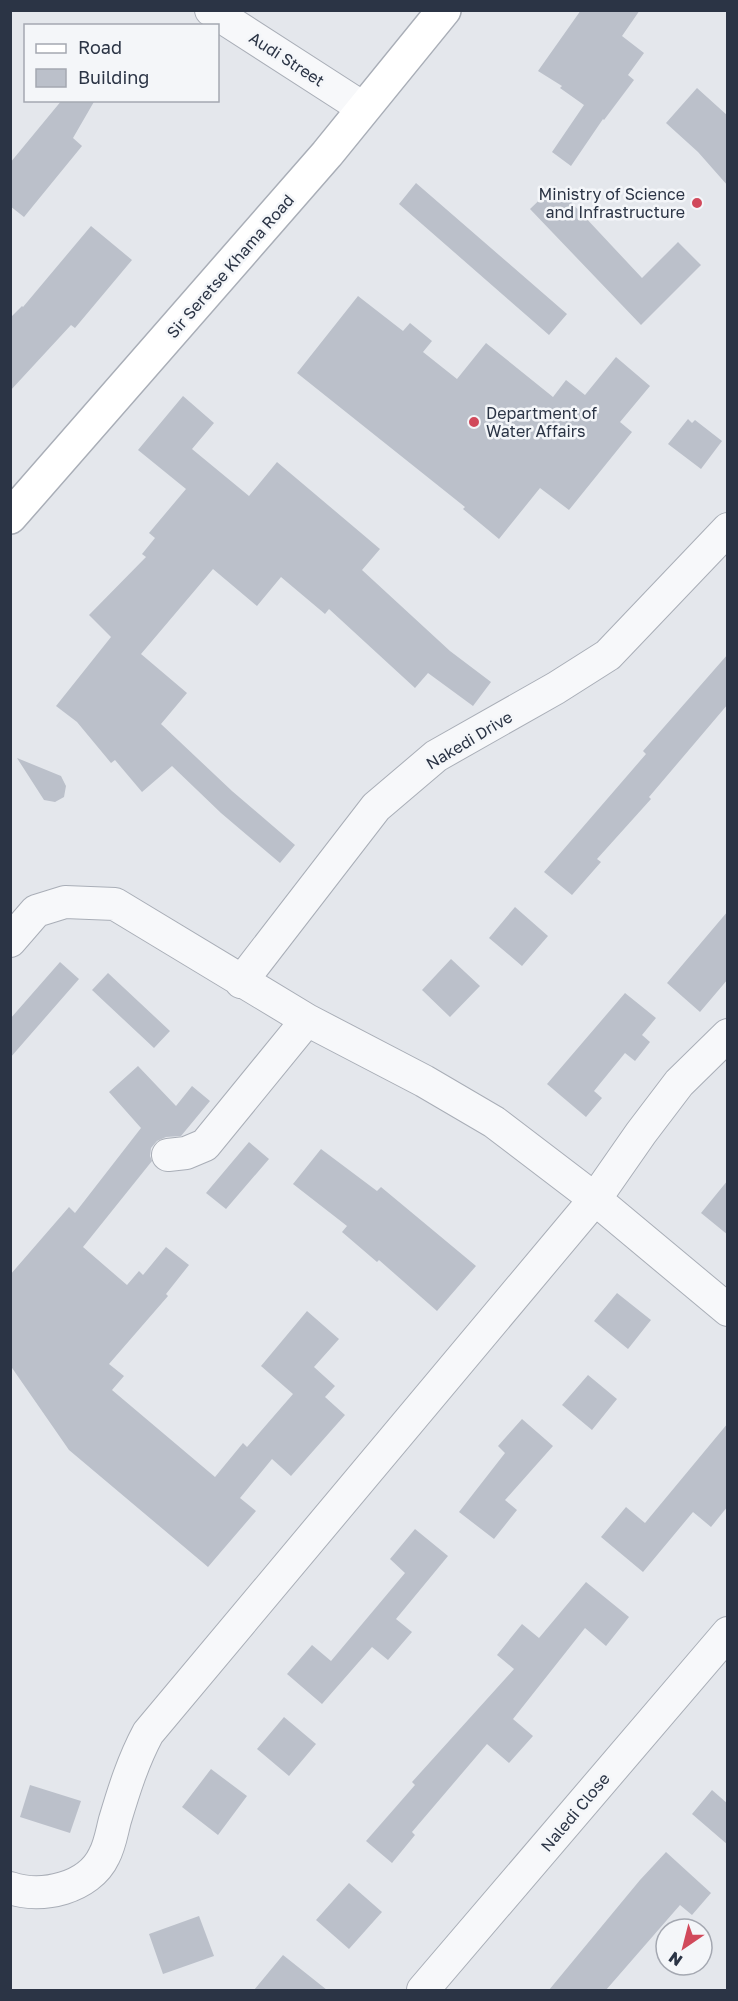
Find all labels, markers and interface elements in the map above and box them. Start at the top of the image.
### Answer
legend [24,24,219,102]
street label: Audi Street [246,27,328,91]
text: Road [78,36,122,58]
text: Building [78,66,149,88]
place label: Ministry of Science and Infrastructure [539,184,685,222]
street label: Sir Seretse Khama Road [162,190,298,342]
marker: Ministry of Science and Infrastructure [690,196,704,210]
place label: Department of Water Affairs [486,403,597,441]
marker: Department of Water Affairs [467,415,481,429]
street label: Nakedi Drive [422,706,516,774]
street label: Naledi Close [536,1769,614,1855]
north arrow [654,1917,714,1977]
text: N [665,1948,686,1971]

